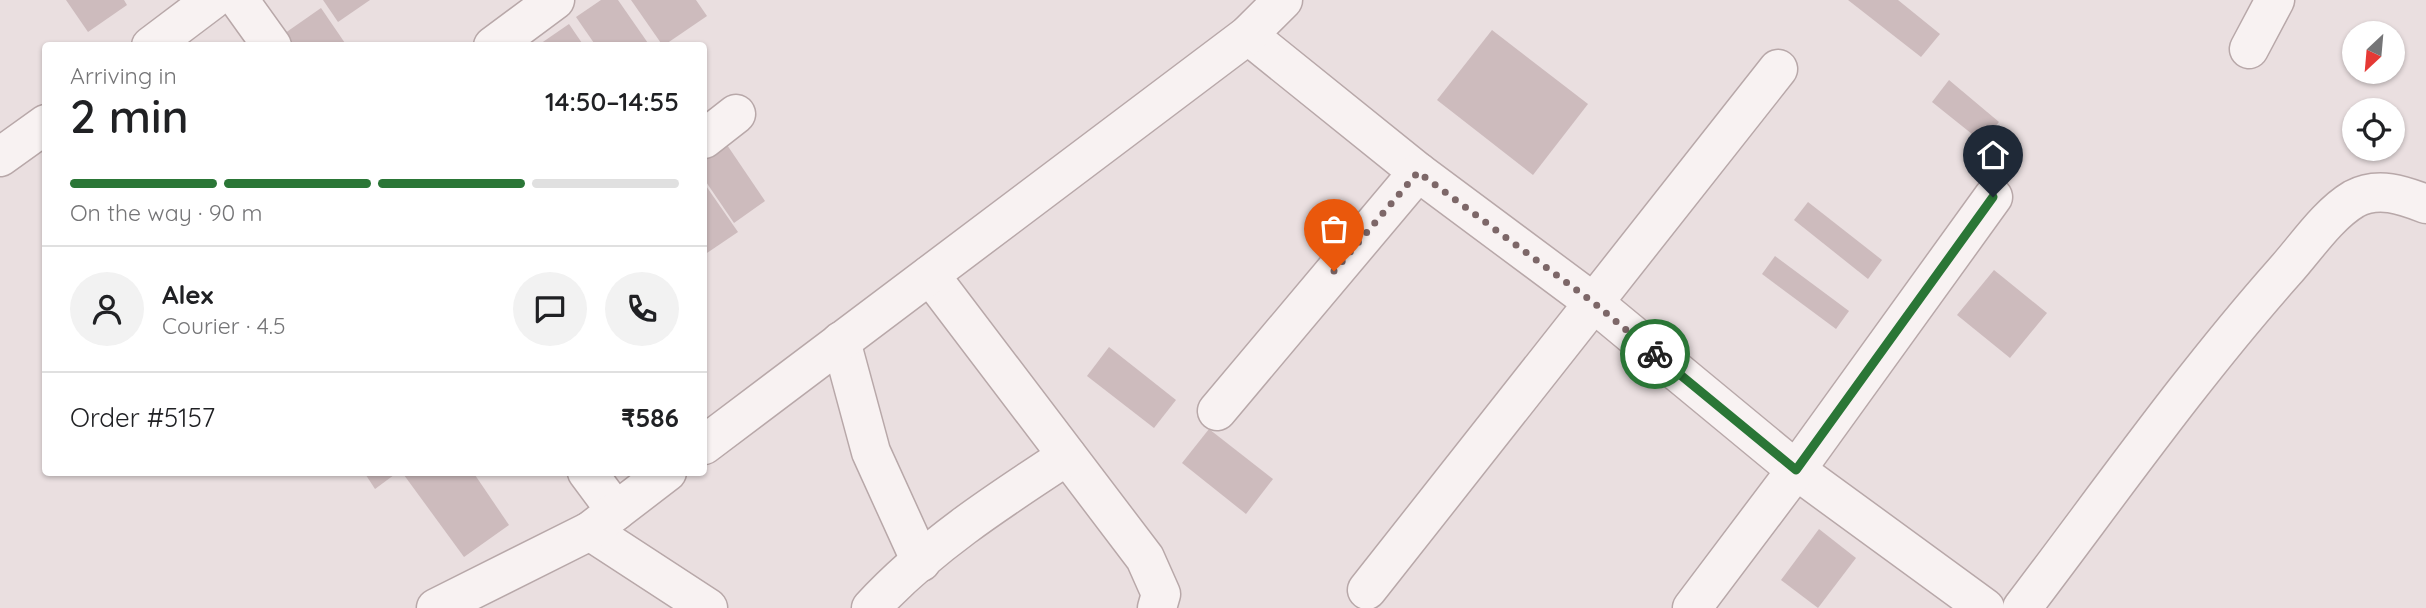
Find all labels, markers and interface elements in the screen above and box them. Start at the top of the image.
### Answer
north arrow [2342,21,2404,84]
map controls [2342,21,2405,161]
text: Arriving in [70,61,177,90]
text: 14:50–14:55 [545,85,679,118]
text: 2 min [70,87,189,145]
button: locate [2342,98,2405,161]
pin [1963,125,2023,197]
icon: home [1974,136,2012,174]
text: On the way · 90 m [70,198,263,227]
pin [1304,199,1364,271]
icon: bag [1315,210,1353,248]
button: person [70,272,144,346]
button: chat [513,272,587,346]
button: phone [605,272,679,346]
text: Alex [162,278,213,311]
text: Courier · 4.5 [162,311,286,340]
courier [1620,319,1690,389]
icon: bike [1636,335,1674,373]
text: Order #5157 [70,401,215,434]
text: ₹586 [621,401,679,434]

